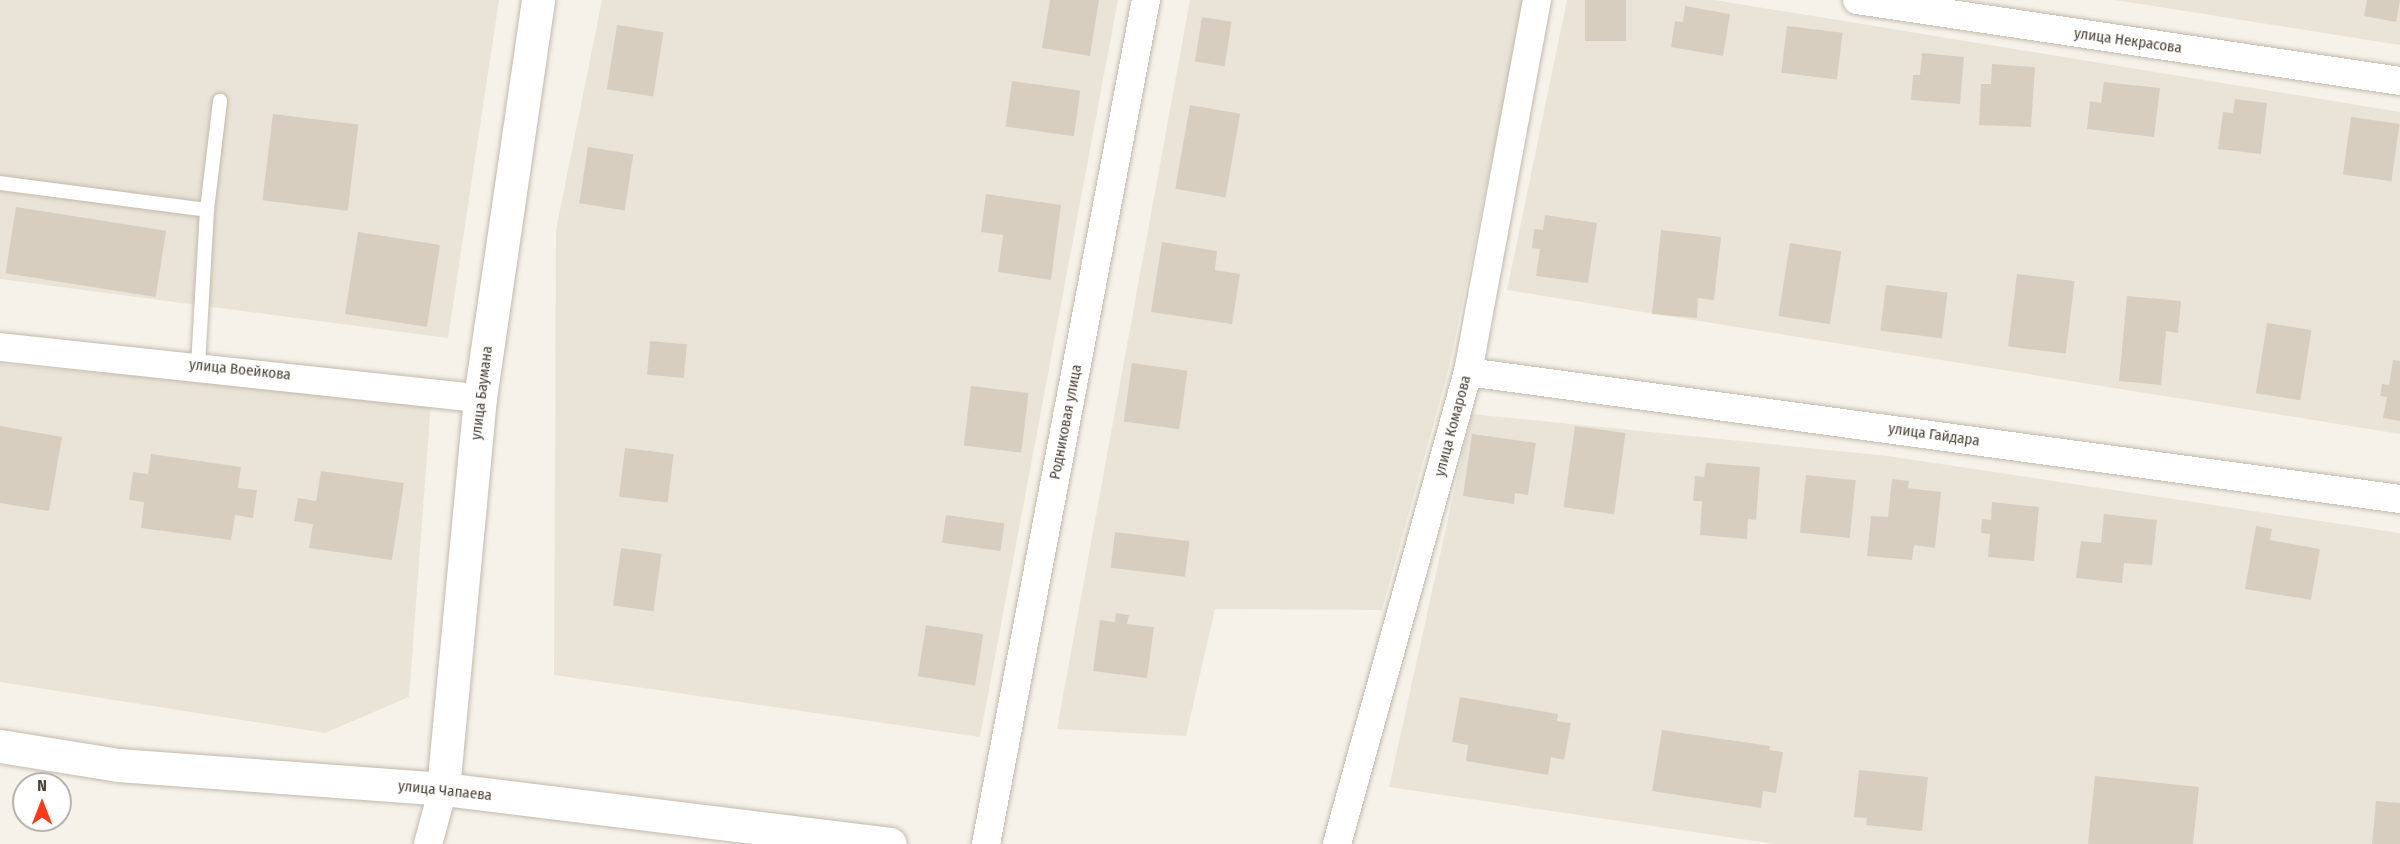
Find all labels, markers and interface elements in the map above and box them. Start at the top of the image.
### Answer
street label: улица Некрасова [2073,25,2183,57]
street label: улица Баумана [467,345,497,441]
street label: улица Воейкова [188,356,292,384]
street label: Родниковая улица [1046,363,1086,481]
street label: улица Комарова [1431,374,1475,478]
street label: улица Гайдара [1887,420,1981,450]
north arrow [12,772,72,832]
text: N [37,776,47,795]
street label: улица Чапаева [397,777,493,805]

